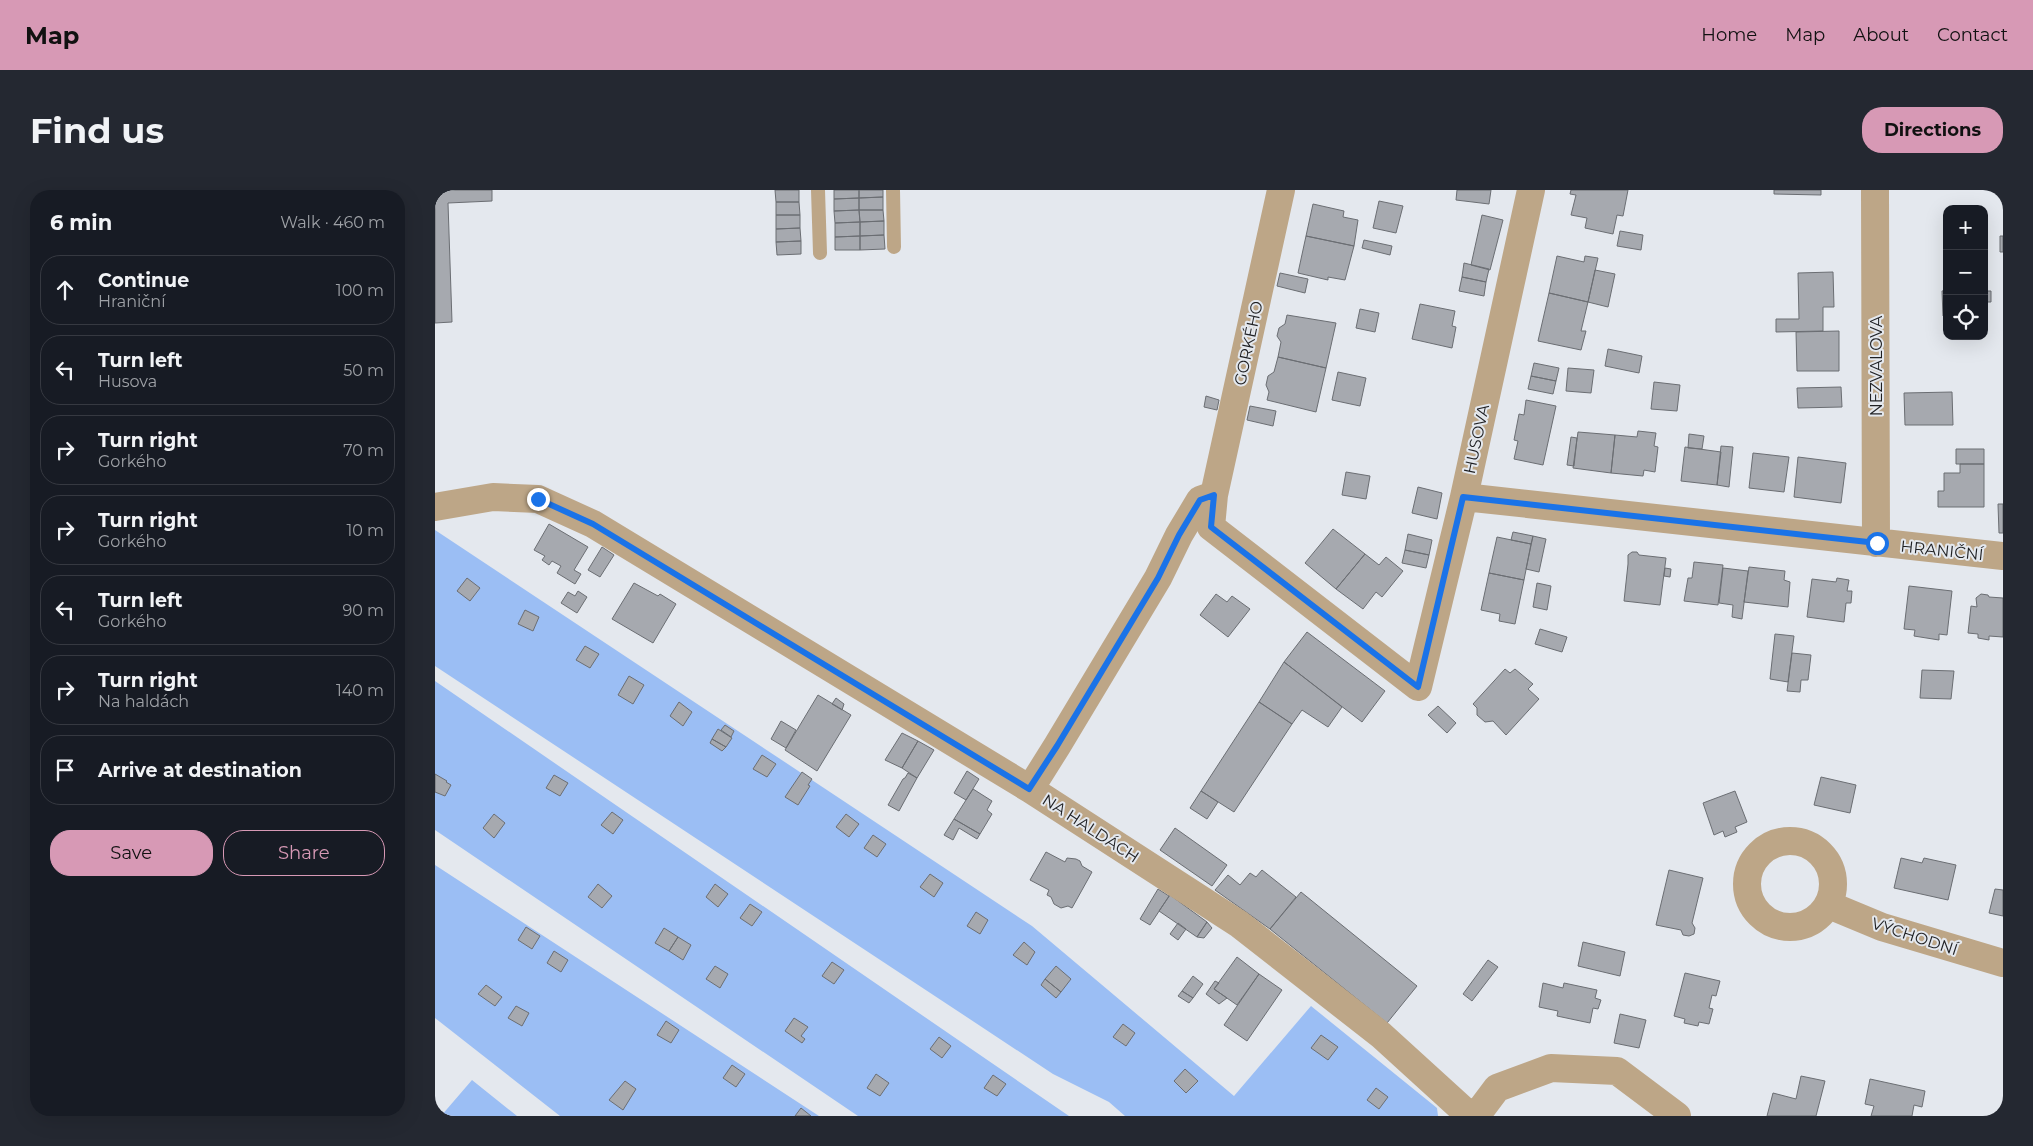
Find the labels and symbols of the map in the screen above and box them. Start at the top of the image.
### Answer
street label: GORKÉHO [1230,299,1267,387]
street label: NEZVALOVA [1867,315,1886,416]
street label: HUSOVA [1460,402,1493,476]
route end [527,488,550,511]
route start [1866,532,1889,555]
street label: HRANIČNÍ [1900,537,1985,564]
street label: NA HALDÁCH [1039,790,1143,867]
street label: VÝCHODNÍ [1869,914,1961,960]

